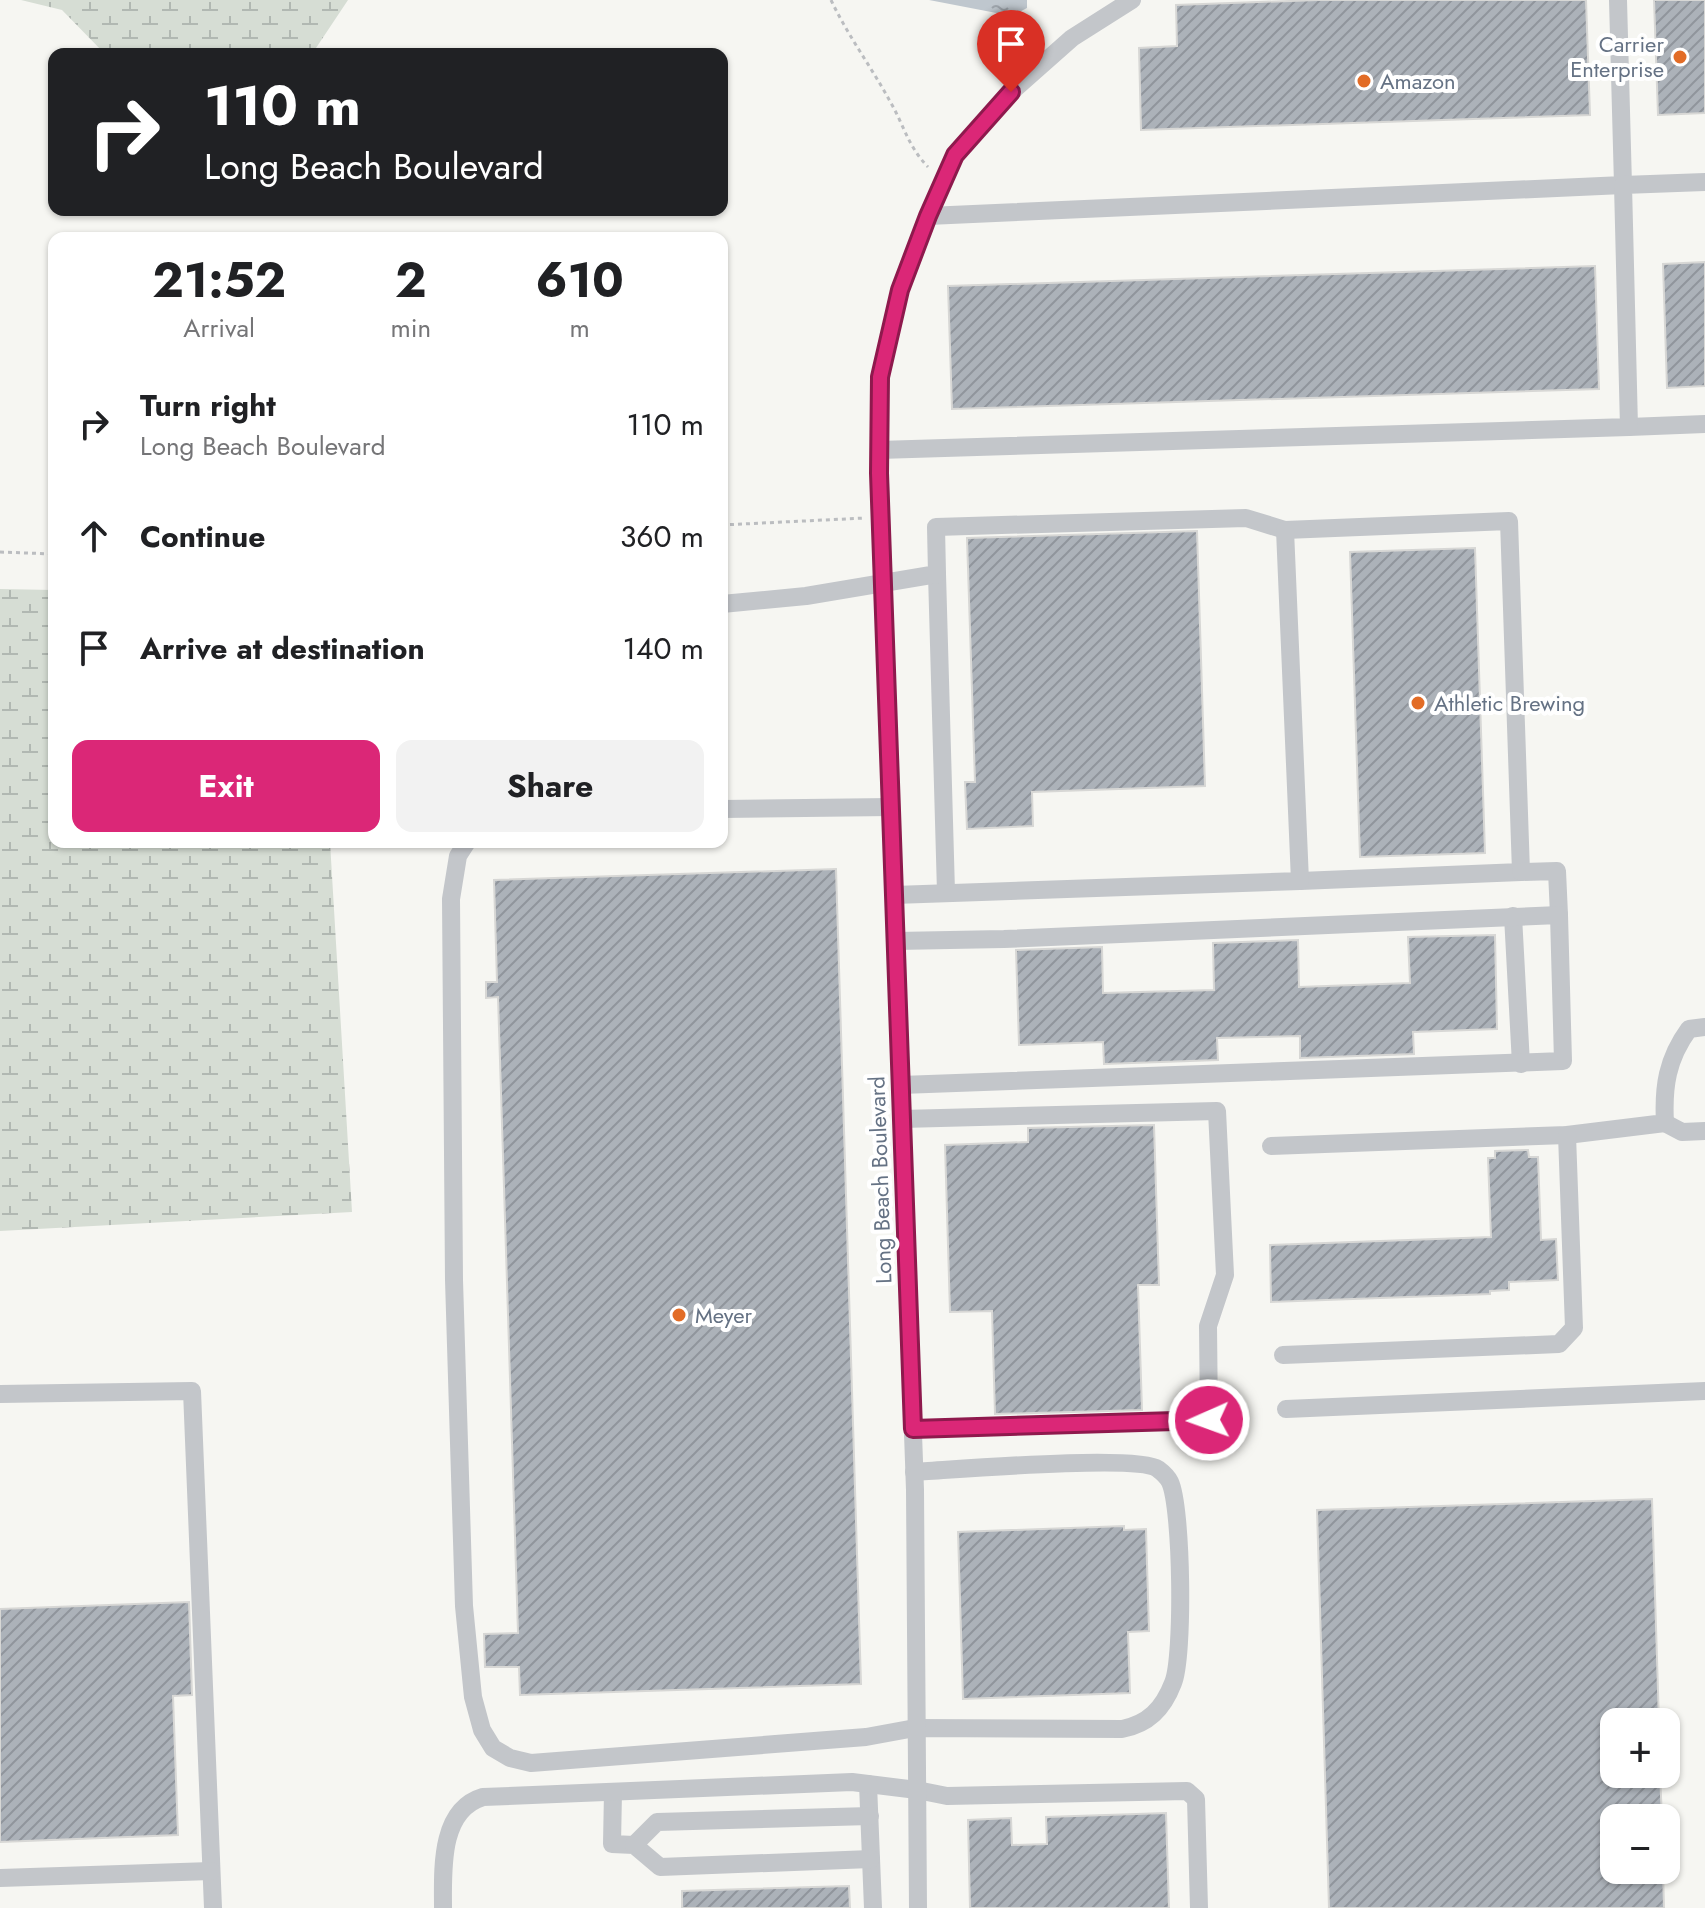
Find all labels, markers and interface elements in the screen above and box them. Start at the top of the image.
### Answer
pin [977,10,1045,92]
icon: arrive [989,22,1033,66]
place label: Carrier Enterprise [1570,28,1664,85]
marker: Carrier Enterprise [1671,48,1689,66]
text: 110 m [204,65,361,146]
place label: Amazon [1380,65,1456,97]
marker: Amazon [1355,72,1373,90]
icon: right [72,80,176,184]
text: Long Beach Boulevard [204,140,544,192]
text: 21:52 [152,246,286,315]
text: 2 [395,246,426,315]
text: 610 [535,246,624,315]
text: Arrival [183,309,255,347]
text: min [390,309,431,347]
text: m [569,309,590,347]
text: Turn right [140,384,276,427]
icon: right [72,402,116,446]
text: 110 m [627,403,704,446]
text: Long Beach Boulevard [140,427,385,465]
icon: ahead [72,514,116,558]
text: Continue [140,515,266,558]
text: 360 m [620,515,704,558]
icon: arrive [72,626,116,670]
text: Arrive at destination [140,627,425,670]
text: 140 m [623,627,704,670]
place label: Athletic Brewing [1434,687,1585,719]
marker: Athletic Brewing [1409,694,1427,712]
button: Exit [72,740,380,832]
button: Share [396,740,704,832]
street label: Long Beach Boulevard [860,1076,900,1284]
place label: Meyer [695,1299,753,1331]
marker: Meyer [670,1306,688,1324]
position arrow [1167,1378,1251,1462]
map controls [1600,1708,1680,1884]
button: + [1600,1708,1680,1788]
button: − [1600,1804,1680,1884]

